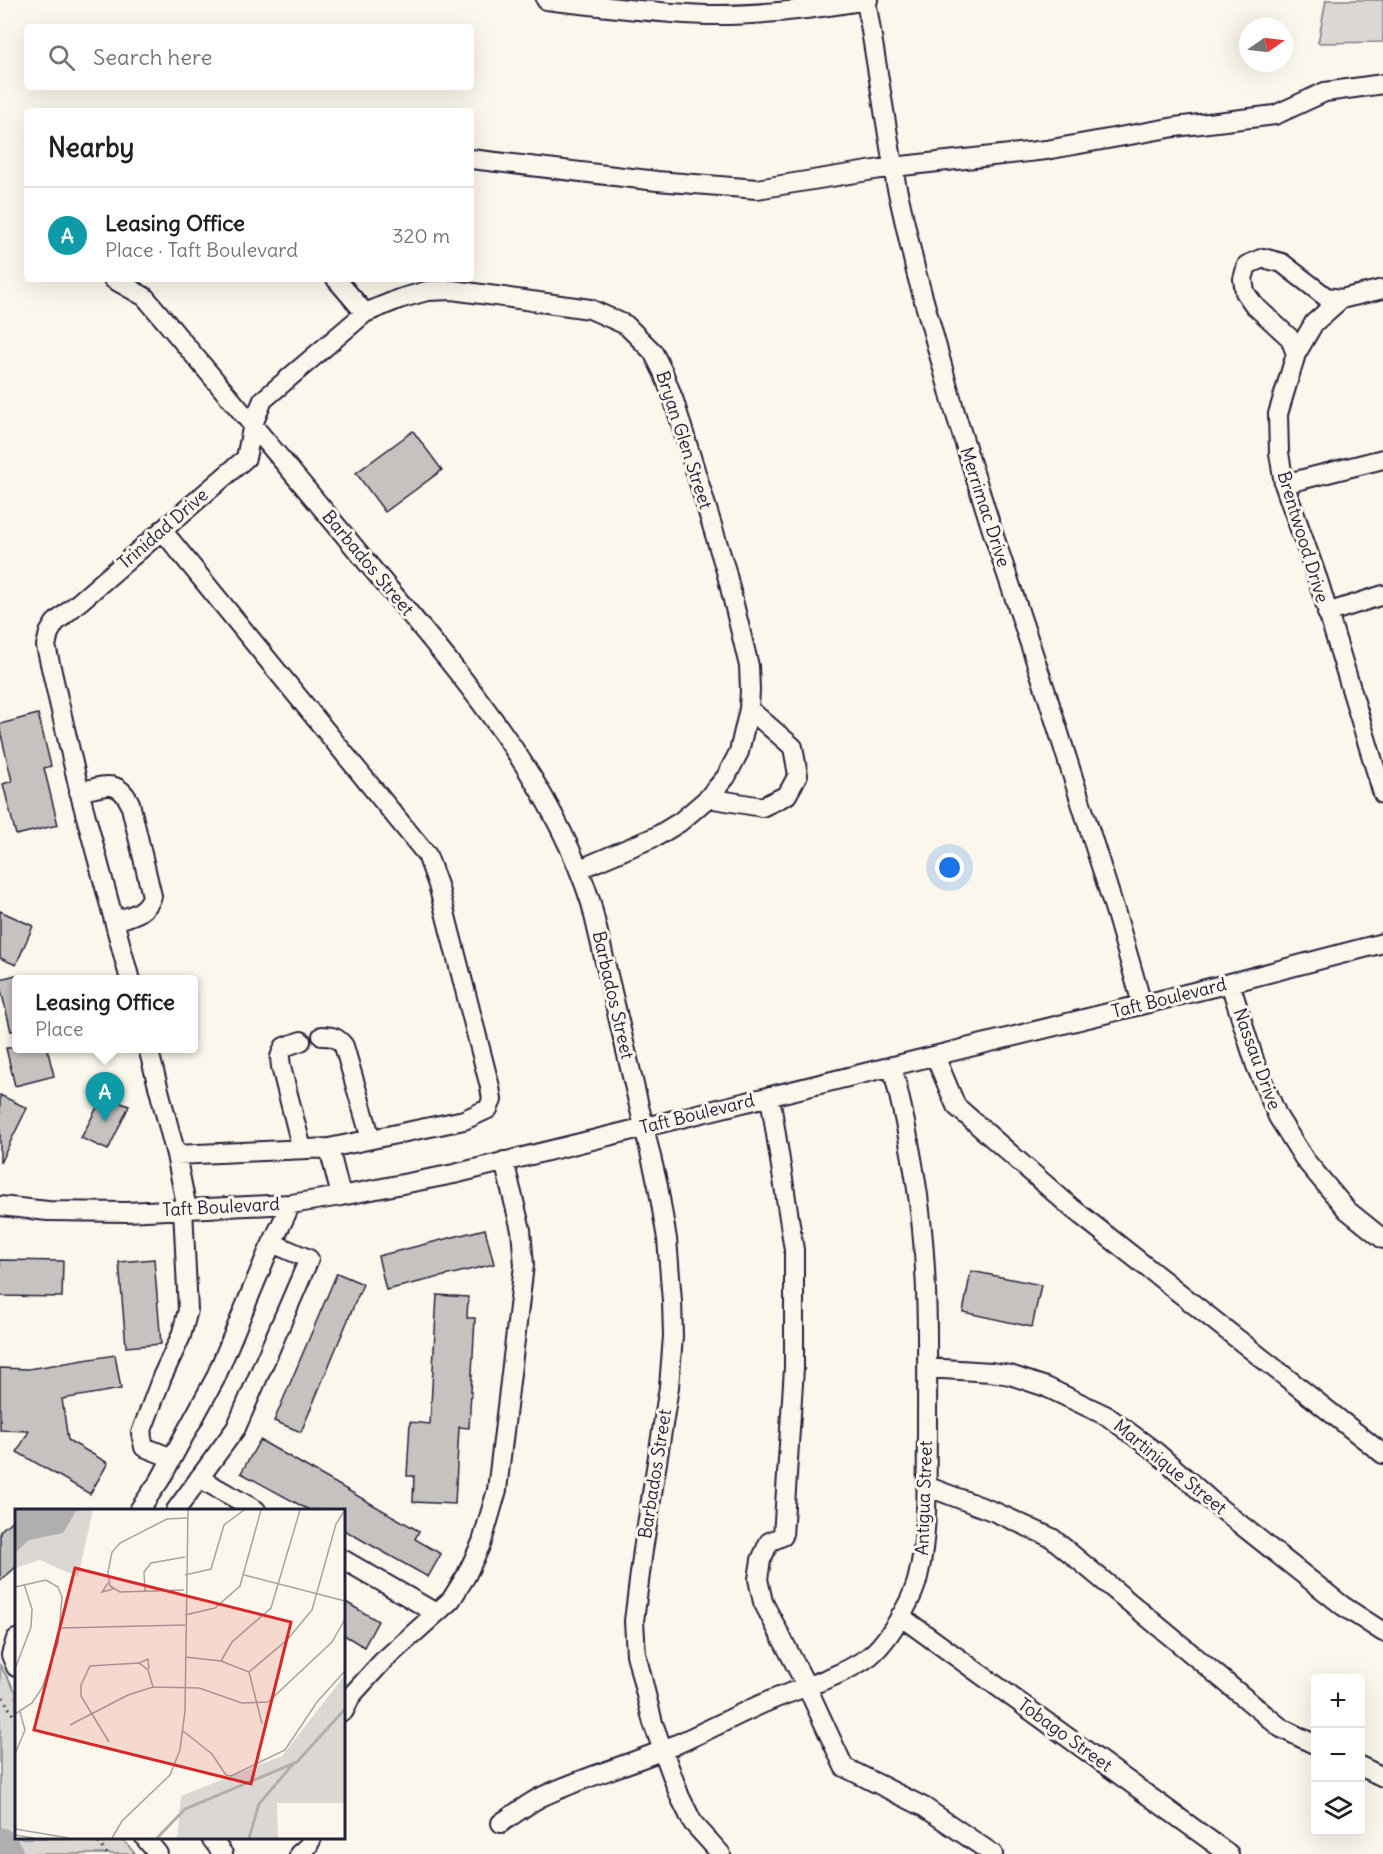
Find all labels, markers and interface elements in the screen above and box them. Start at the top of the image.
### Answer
north arrow [1239,18,1293,72]
search box [24,24,474,90]
icon: search [45,41,78,74]
text: Search here [93,43,212,71]
text: Nearby [48,131,134,164]
text: Leasing Office [105,209,245,237]
text: A [61,223,74,248]
text: 320 m [392,223,450,248]
text: Place · Taft Boulevard [105,237,298,262]
street label: Bryan Glen Street [651,368,718,512]
street label: Merrimac Drive [955,444,1016,570]
street label: Brentwood Drive [1273,468,1334,605]
street label: Trinidad Drive [113,483,213,574]
street label: Barbados Street [318,505,419,620]
your location [935,853,964,882]
street label: Barbados Street [588,929,639,1061]
street label: Taft Boulevard [1109,972,1229,1023]
popup [12,975,198,1053]
text: Leasing Office [35,988,175,1016]
street label: Nassau Drive [1228,1005,1286,1113]
text: Place [35,1016,83,1041]
pin: A [86,1072,124,1122]
street label: Taft Boulevard [637,1088,757,1139]
street label: Taft Boulevard [162,1192,281,1221]
street label: Barbados Street [633,1408,676,1540]
street label: Martinique Street [1109,1414,1232,1519]
street label: Antigua Street [910,1440,937,1556]
inset map [15,1509,345,1839]
map controls [1311,1674,1365,1836]
button: + [1311,1674,1365,1728]
street label: Tobago Street [1014,1693,1117,1777]
button: − [1311,1728,1365,1782]
button: layers [1311,1782,1365,1836]

